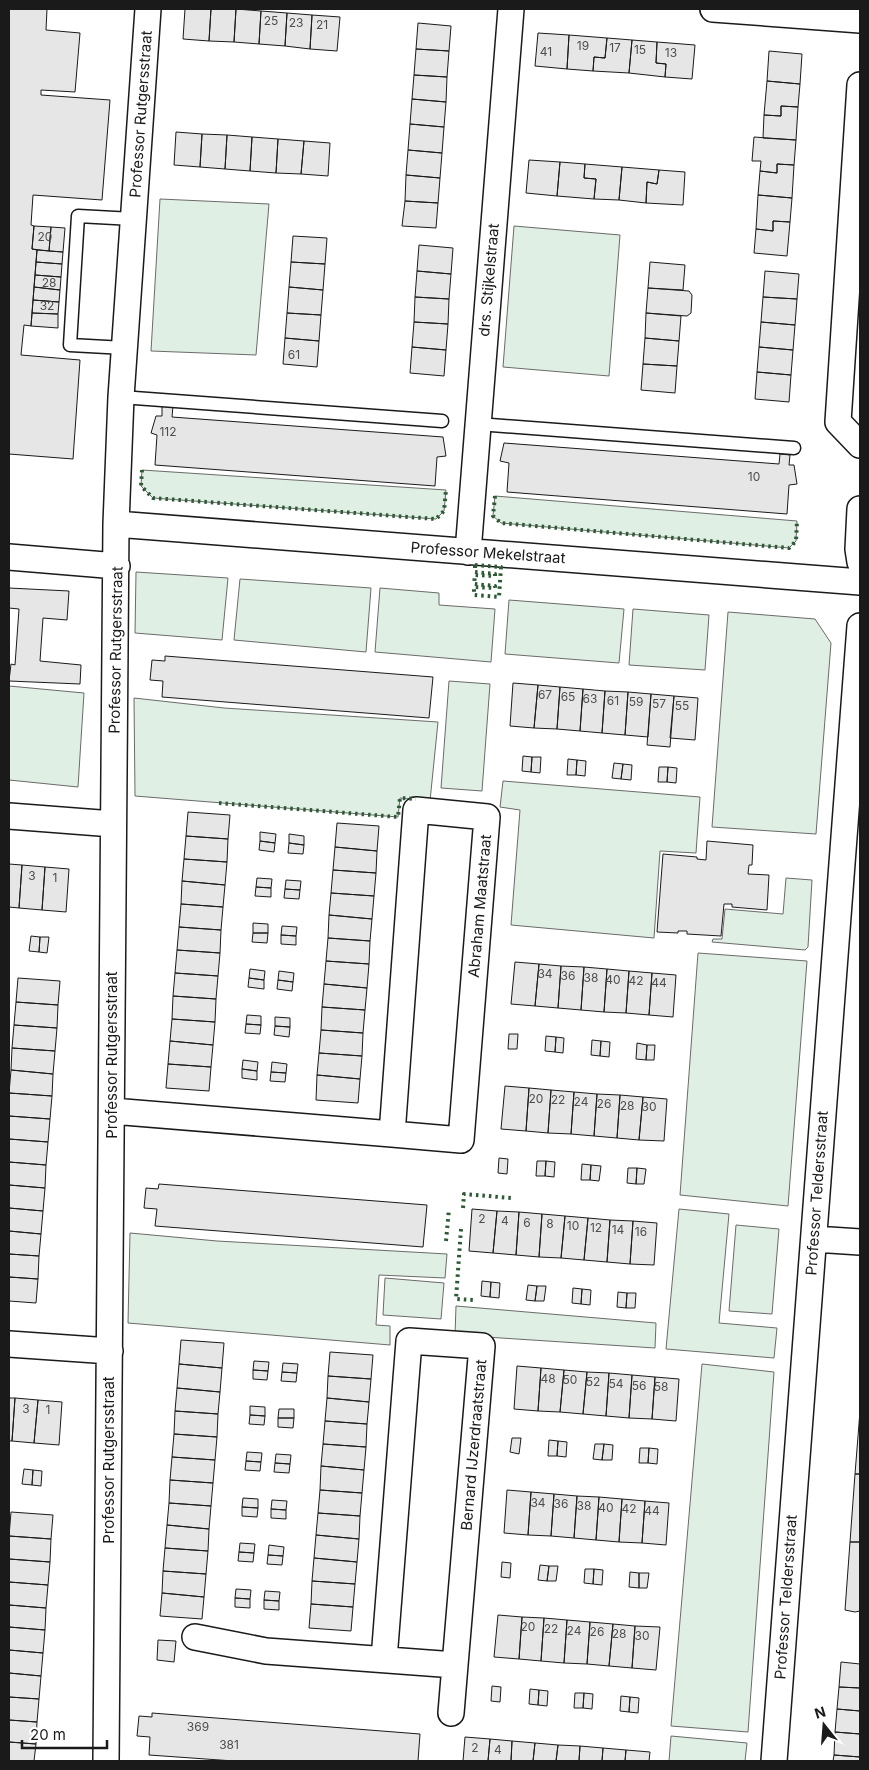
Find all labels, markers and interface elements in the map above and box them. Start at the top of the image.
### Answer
house number: 25 [264,13,278,28]
house number: 23 [289,15,303,30]
house number: 21 [316,17,328,32]
street label: Professor Rutgersstraat [125,30,156,198]
house number: 19 [577,38,589,53]
house number: 17 [609,40,621,55]
house number: 15 [634,42,646,57]
house number: 41 [540,44,552,59]
house number: 13 [665,45,677,60]
street label: drs. Stijkelstraat [474,222,503,337]
house number: 20 [38,229,52,244]
house number: 28 [42,275,56,290]
house number: 32 [40,298,54,313]
house number: 61 [288,347,300,362]
house number: 112 [159,424,177,439]
house number: 10 [748,469,760,484]
street label: Professor Mekelstraat [410,538,566,567]
street label: Professor Rutgersstraat [105,566,126,734]
house number: 67 [538,687,552,702]
house number: 65 [561,689,575,704]
house number: 63 [583,691,597,706]
house number: 61 [607,693,619,708]
house number: 59 [629,694,643,709]
house number: 57 [652,696,666,711]
house number: 55 [675,698,689,713]
street label: Abraham Maatstraat [464,833,495,978]
house number: 3 [28,868,36,883]
house number: 1 [53,870,57,885]
house number: 34 [537,966,553,981]
house number: 36 [561,968,575,983]
house number: 38 [584,970,598,985]
street label: Professor Rutgersstraat [102,971,121,1139]
house number: 40 [605,972,621,987]
house number: 42 [628,973,644,988]
house number: 44 [651,975,667,990]
house number: 20 [529,1091,543,1106]
house number: 22 [551,1092,565,1107]
house number: 24 [574,1094,589,1109]
house number: 26 [597,1096,611,1111]
house number: 28 [620,1098,634,1113]
house number: 30 [642,1099,656,1114]
street label: Professor Teldersstraat [801,1110,832,1276]
house number: 2 [478,1211,486,1226]
house number: 4 [501,1213,509,1228]
house number: 6 [523,1215,531,1230]
house number: 8 [546,1216,554,1231]
house number: 10 [567,1218,579,1233]
house number: 12 [590,1220,602,1235]
house number: 14 [612,1222,625,1237]
house number: 16 [635,1224,647,1239]
street label: Bernard IJzerdraatstraat [457,1358,490,1531]
house number: 48 [540,1371,556,1386]
house number: 50 [563,1372,577,1387]
house number: 52 [586,1374,600,1389]
street label: Professor Rutgersstraat [99,1376,118,1544]
house number: 54 [608,1376,624,1391]
house number: 56 [632,1378,646,1393]
house number: 58 [654,1379,668,1394]
house number: 3 [22,1401,30,1416]
house number: 1 [46,1402,50,1417]
house number: 34 [530,1495,546,1510]
house number: 36 [554,1496,568,1511]
house number: 38 [577,1498,591,1513]
house number: 40 [598,1500,614,1515]
house number: 42 [621,1501,637,1516]
house number: 44 [644,1503,660,1518]
street label: Professor Teldersstraat [770,1514,801,1680]
house number: 20 [521,1619,535,1634]
house number: 22 [544,1621,558,1636]
house number: 24 [567,1623,582,1638]
house number: 26 [590,1624,604,1639]
house number: 28 [612,1626,626,1641]
house number: 30 [635,1628,649,1643]
north arrow [799,1700,849,1750]
text: N [812,1702,828,1722]
scale bar [22,1718,108,1750]
house number: 369 [187,1719,209,1734]
text: 20 m [30,1725,66,1744]
house number: 381 [219,1737,239,1752]
house number: 2 [471,1740,479,1755]
house number: 4 [494,1742,502,1757]

